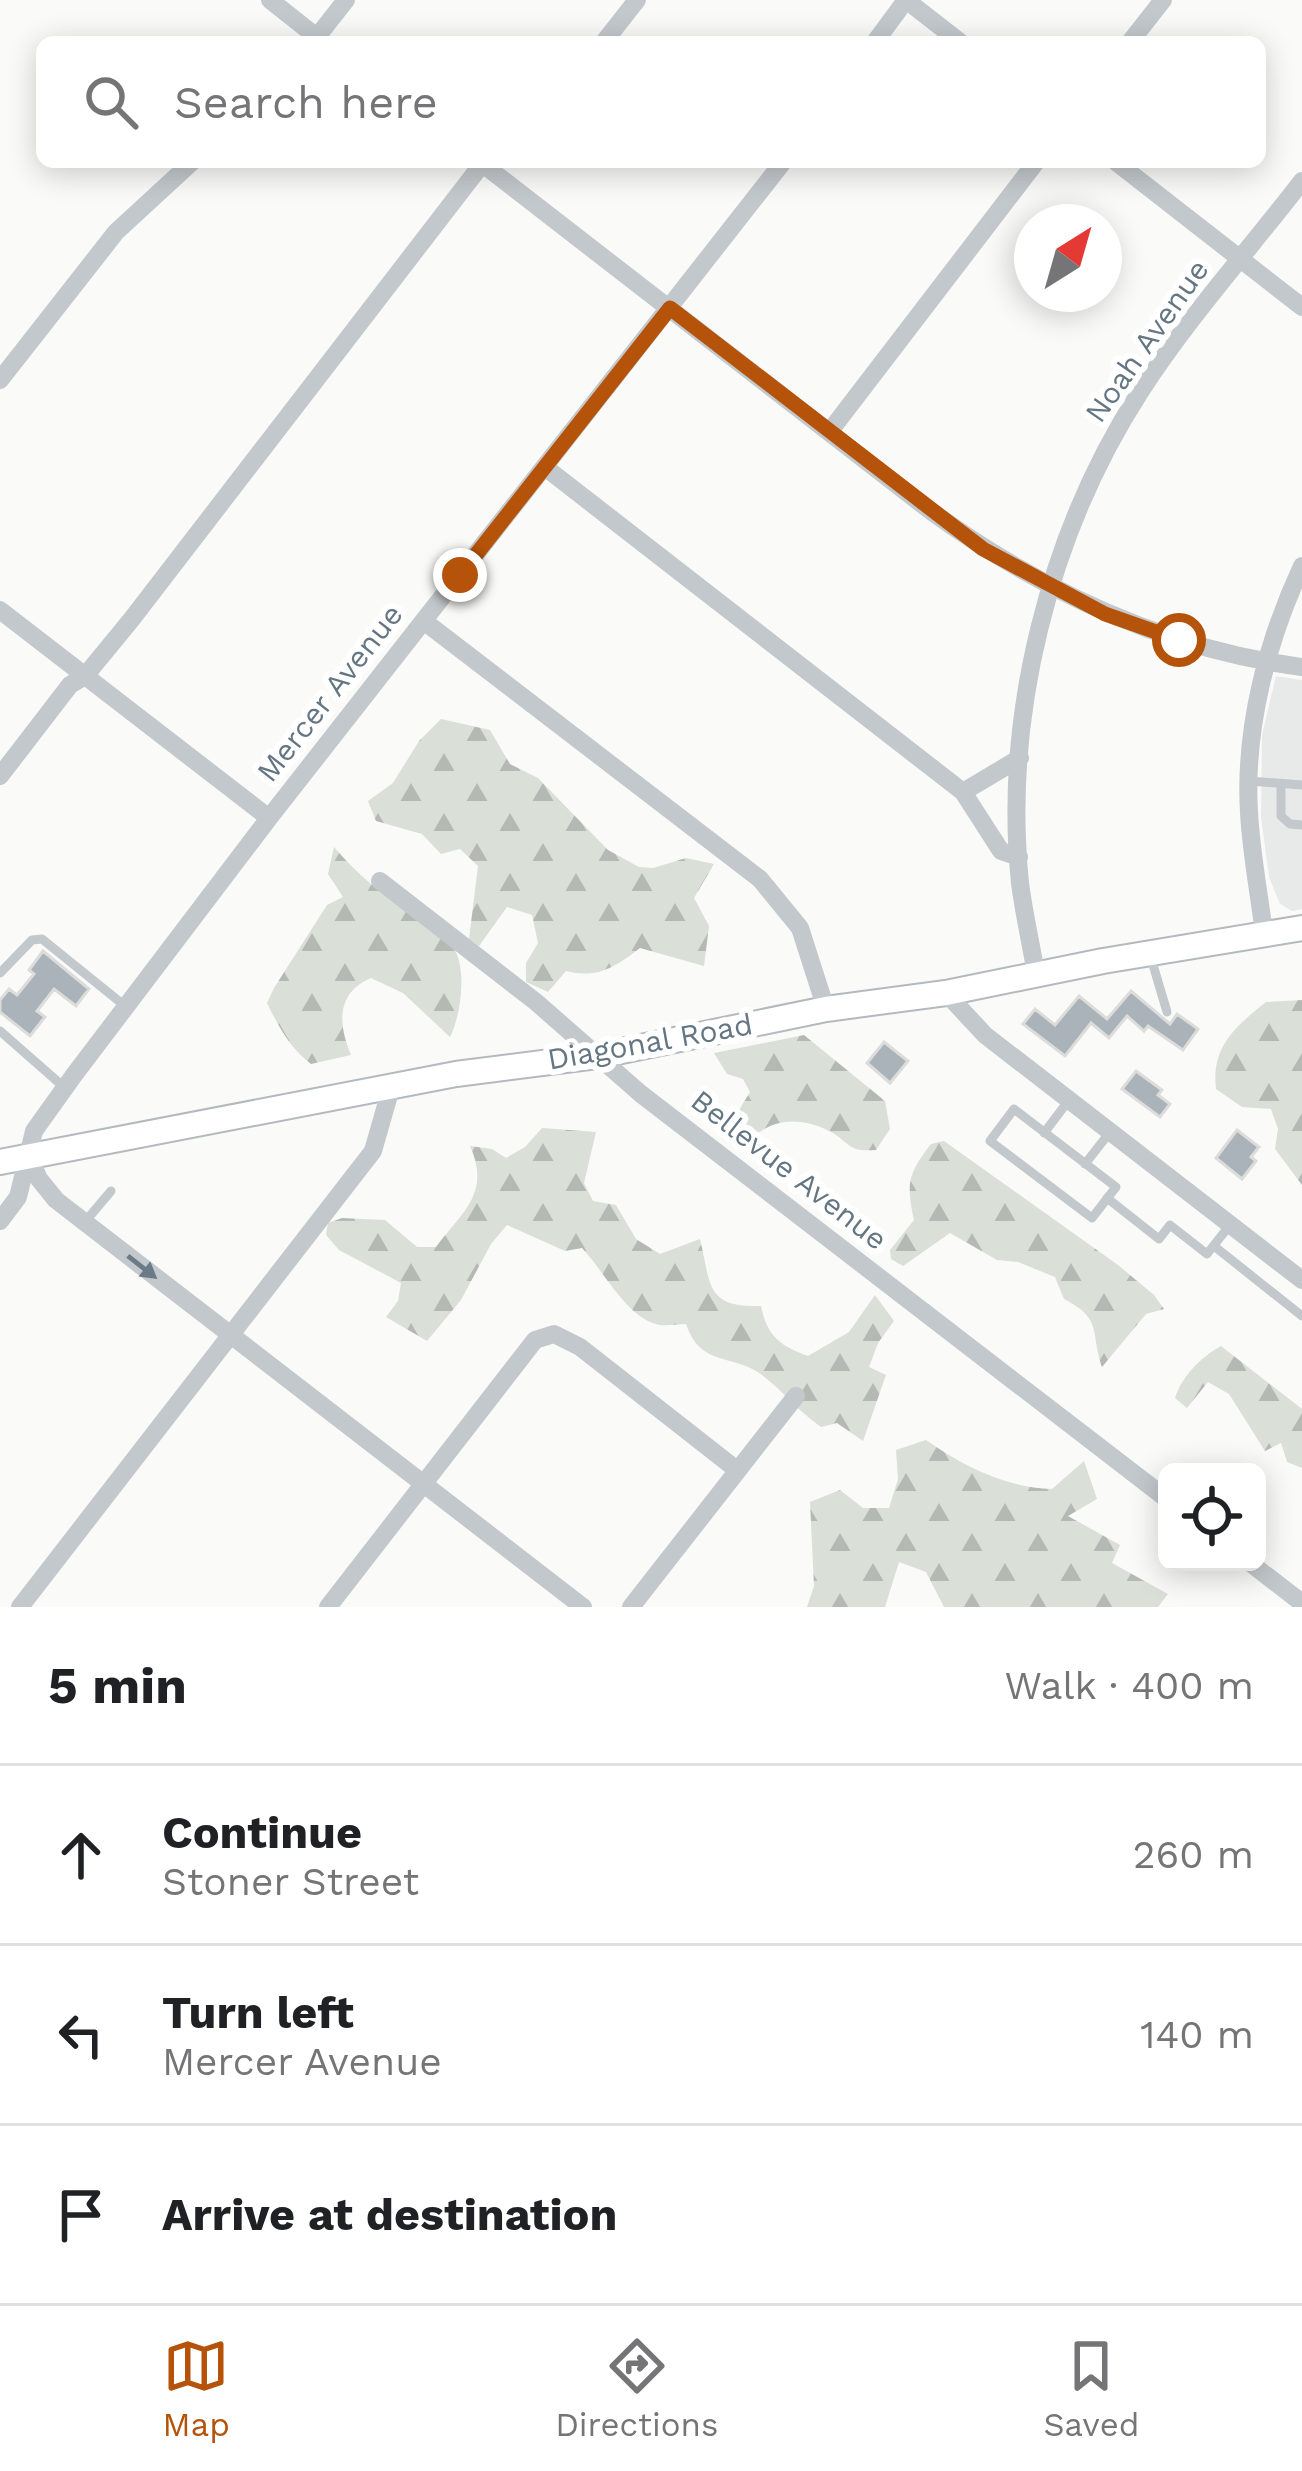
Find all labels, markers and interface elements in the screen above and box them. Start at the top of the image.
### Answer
search box [36,36,1266,168]
icon: search [78,69,144,135]
text: Search here [174,76,438,129]
north arrow [1014,204,1122,312]
street label: Noah Avenue [1078,253,1216,429]
route end [433,548,487,602]
street label: Mercer Avenue [250,597,410,788]
route start [1152,613,1206,667]
street label: Diagonal Road [545,1006,755,1077]
street label: Bellevue Avenue [684,1082,894,1257]
one-way arrow [126,1254,157,1279]
map controls [1158,1463,1266,1571]
button: locate [1158,1463,1266,1571]
text: 5 min [48,1656,187,1715]
text: Walk · 400 m [1005,1663,1254,1708]
text: Continue [162,1806,362,1859]
icon: ahead [48,1822,114,1888]
text: 260 m [1133,1832,1254,1877]
text: Stoner Street [162,1859,419,1904]
text: Turn left [162,1986,354,2039]
icon: left [48,2002,114,2068]
text: 140 m [1140,2012,1254,2057]
text: Mercer Avenue [162,2039,442,2084]
icon: arrive [48,2182,114,2248]
text: Arrive at destination [162,2188,617,2241]
tab: Map [163,2333,230,2444]
tab: Directions [555,2333,718,2444]
tab: Saved [1044,2333,1139,2444]

